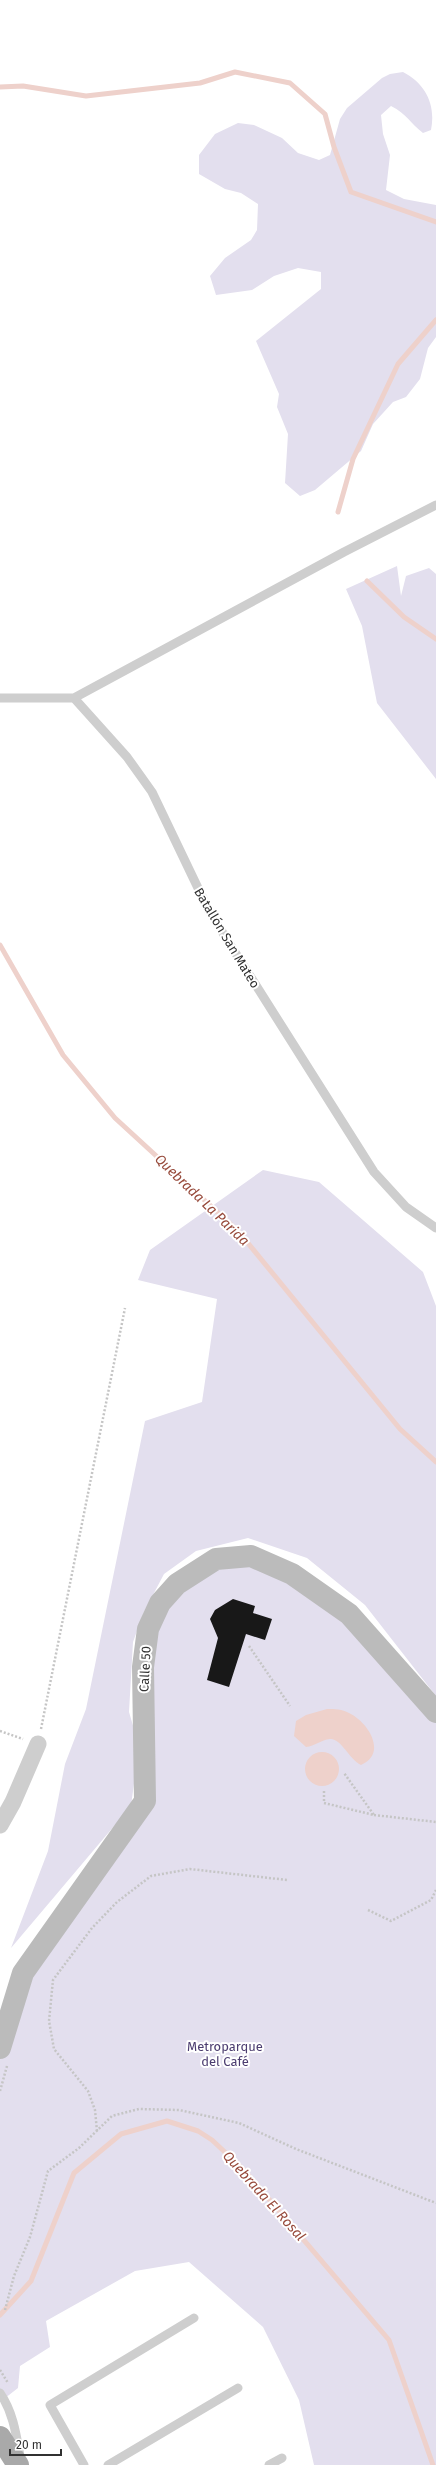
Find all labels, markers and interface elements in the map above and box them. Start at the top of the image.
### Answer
street label: Batallón San Mateo [191,885,263,991]
water label: Quebrada La Parida [151,1151,253,1249]
street label: Calle 50 [136,1646,154,1692]
park label: Metroparque del Café [187,2039,263,2069]
water label: Quebrada El Rosal [219,2147,309,2245]
scale bar [10,2431,61,2457]
text: 20 m [16,2438,42,2452]

